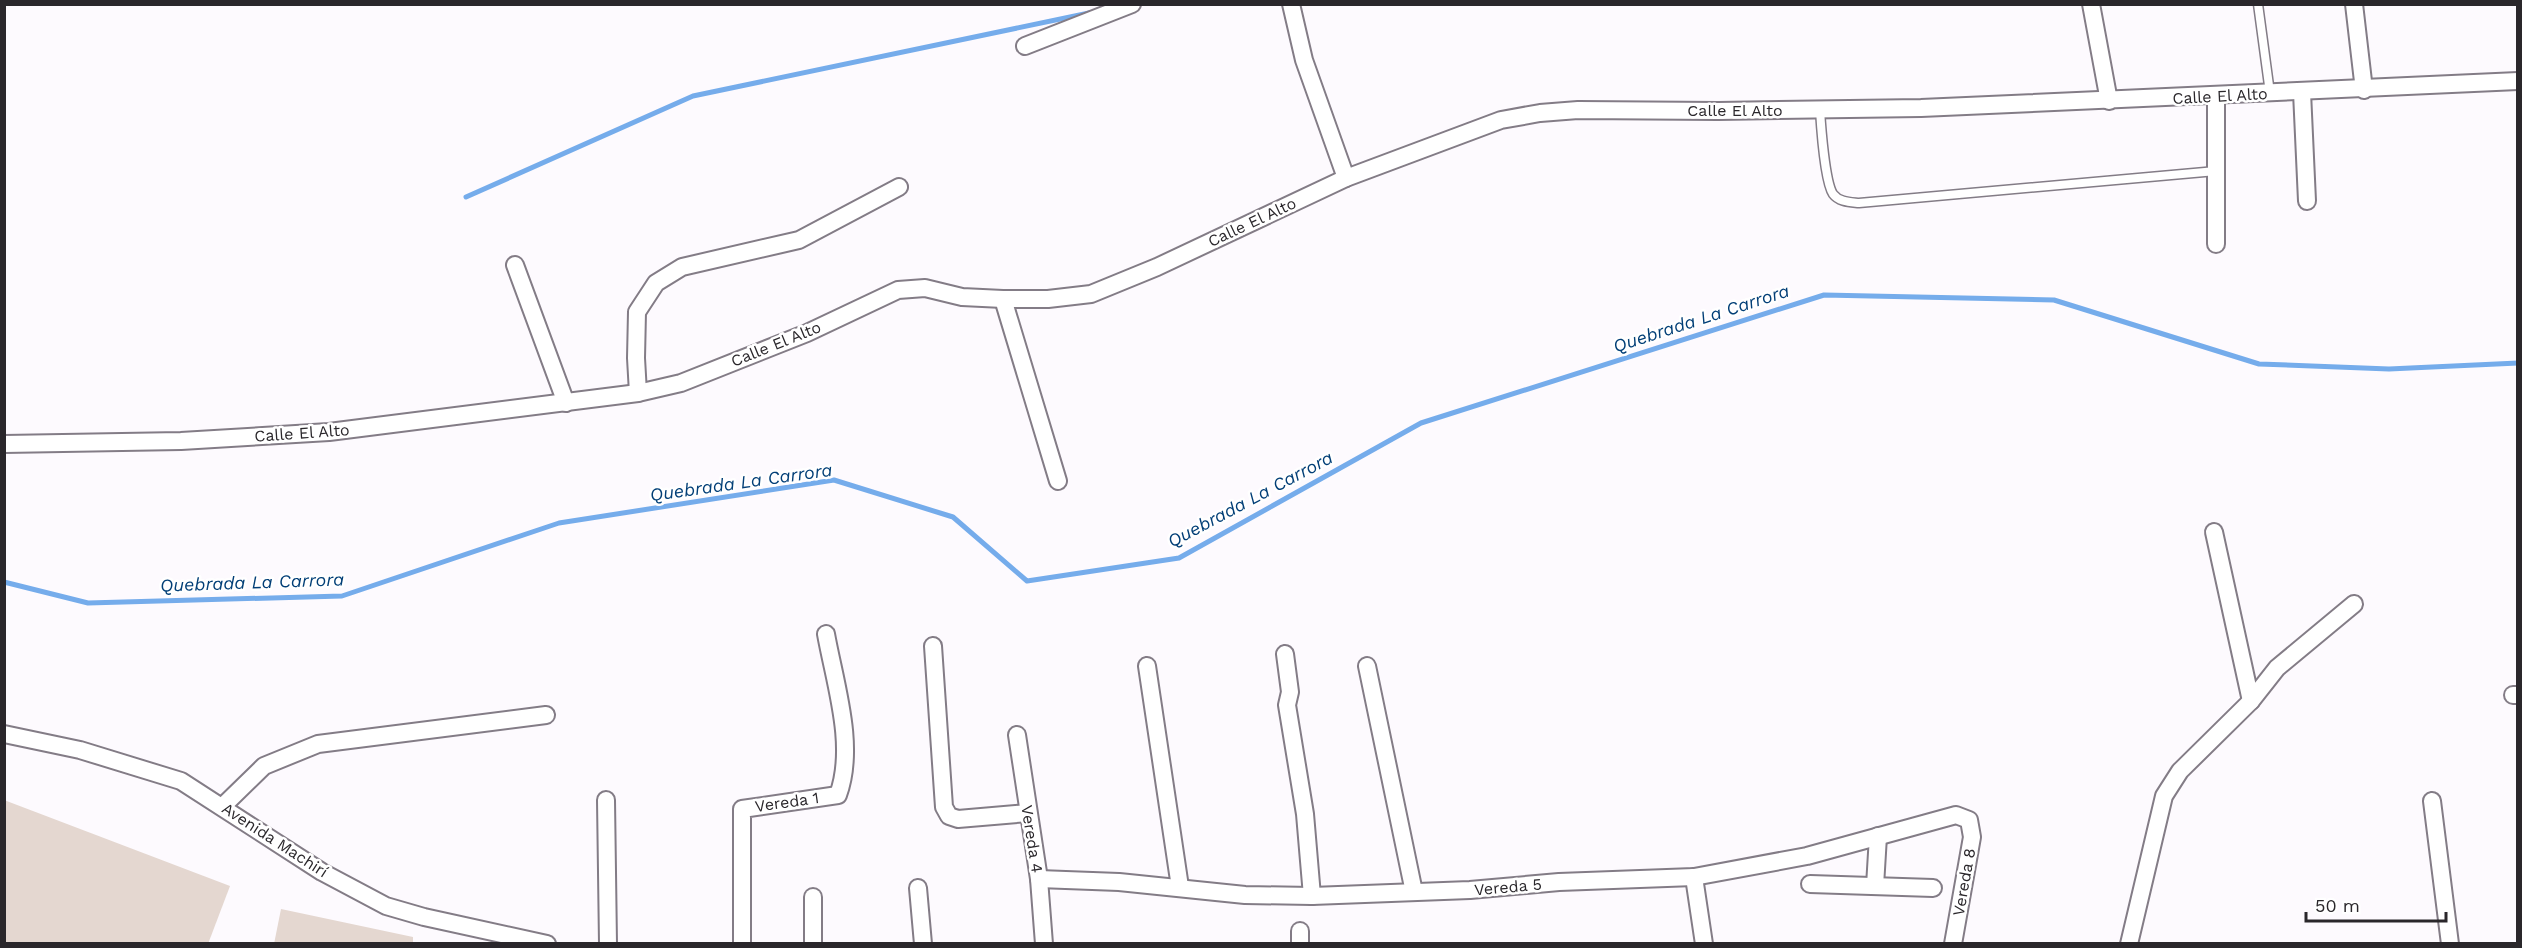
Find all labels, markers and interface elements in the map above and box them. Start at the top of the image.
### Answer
street label: Calle El Alto [2172,84,2268,108]
street label: Calle El Alto [1687,101,1783,120]
street label: Calle El Alto [1205,193,1299,251]
water label: Quebrada La Carrora [1610,280,1792,356]
street label: Calle El Alto [728,317,824,371]
street label: Calle El Alto [254,420,350,446]
water label: Quebrada La Carrora [1164,447,1336,551]
water label: Quebrada La Carrora [648,459,834,505]
water label: Quebrada La Carrora [160,568,344,596]
street label: Vereda 1 [754,788,820,816]
street label: Avenida Machirí [218,799,332,881]
street label: Vereda 4 [1017,804,1047,874]
street label: Vereda 8 [1949,847,1979,917]
street label: Vereda 5 [1473,875,1543,899]
scale bar [2306,885,2446,923]
text: 50 m [2315,895,2360,916]

